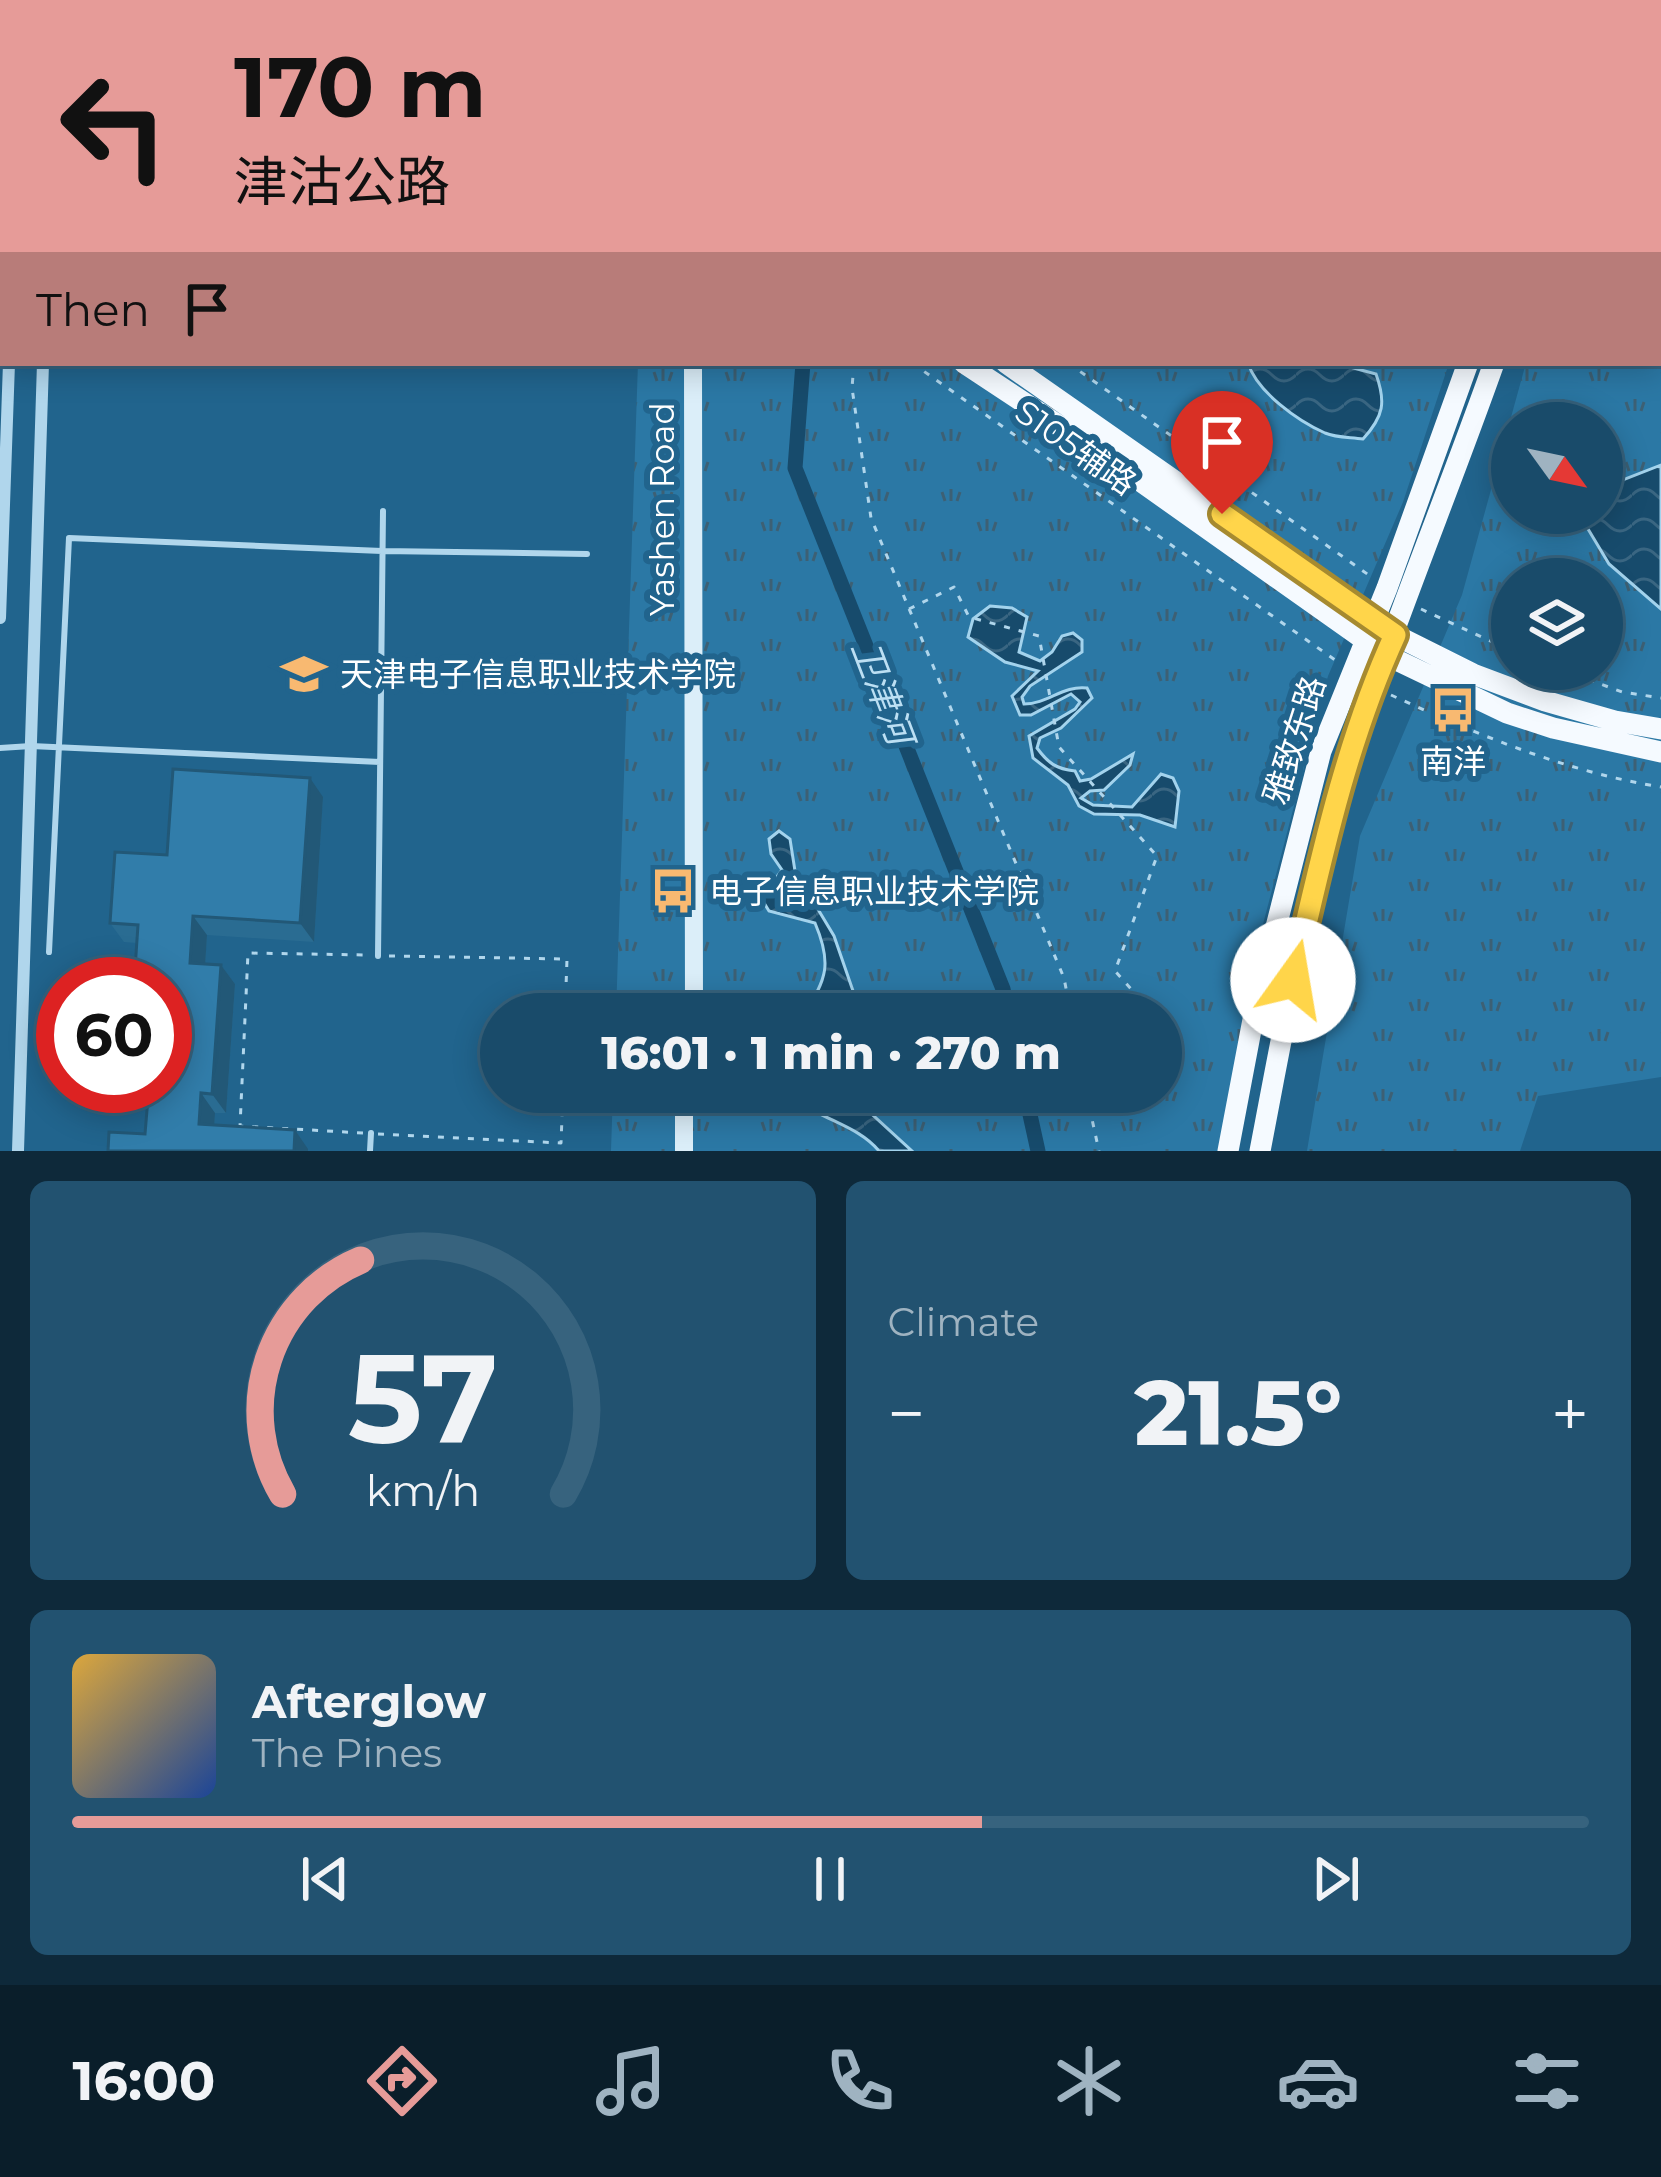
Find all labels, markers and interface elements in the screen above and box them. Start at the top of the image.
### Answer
text: 170 m [234,36,486,138]
icon: left [36,48,192,204]
text: 津沽公路 [234,149,450,215]
icon: arrive [174,276,240,342]
text: Then [36,282,150,337]
street label: S105辅路 [1008,391,1144,503]
pin [1171,391,1273,514]
street label: Yashen Road [642,402,682,616]
north arrow [1491,402,1623,534]
map controls [1491,402,1623,690]
icon: arrive [1189,409,1255,475]
button: layers [1491,558,1623,690]
water label: 卫津河 [843,634,925,756]
school or university icon: 天津电子信息职业技术学院 [279,649,329,699]
place label: 天津电子信息职业技术学院 [340,654,736,694]
street label: 雅致东路 [1255,671,1333,809]
bus stop icon: 南洋 [1428,685,1478,735]
place label: 南洋 [1420,741,1486,781]
bus stop icon: 电子信息职业技术学院 [648,866,698,916]
place label: 电子信息职业技术学院 [709,871,1039,911]
position arrow [1230,917,1356,1043]
speed limit sign: 60 [36,957,192,1113]
text: 16:01 · 1 min · 270 m [601,1025,1061,1080]
text: Climate [888,1298,1039,1346]
text: 57 [348,1322,498,1474]
text: 21.5° [1134,1358,1342,1468]
text: − [888,1373,925,1454]
text: + [1551,1373,1589,1454]
text: km/h [366,1463,480,1516]
text: Afterglow [252,1674,486,1729]
text: The Pines [252,1729,442,1777]
icon: previous [292,1846,358,1912]
icon: pause [797,1846,863,1912]
icon: next [1303,1846,1369,1912]
icon: directions [360,2039,444,2123]
icon: music [589,2039,673,2123]
icon: phone [818,2039,902,2123]
icon: climate [1047,2039,1131,2123]
icon: car [1276,2039,1360,2123]
icon: filters [1505,2039,1589,2123]
text: 16:00 [72,2048,215,2114]

